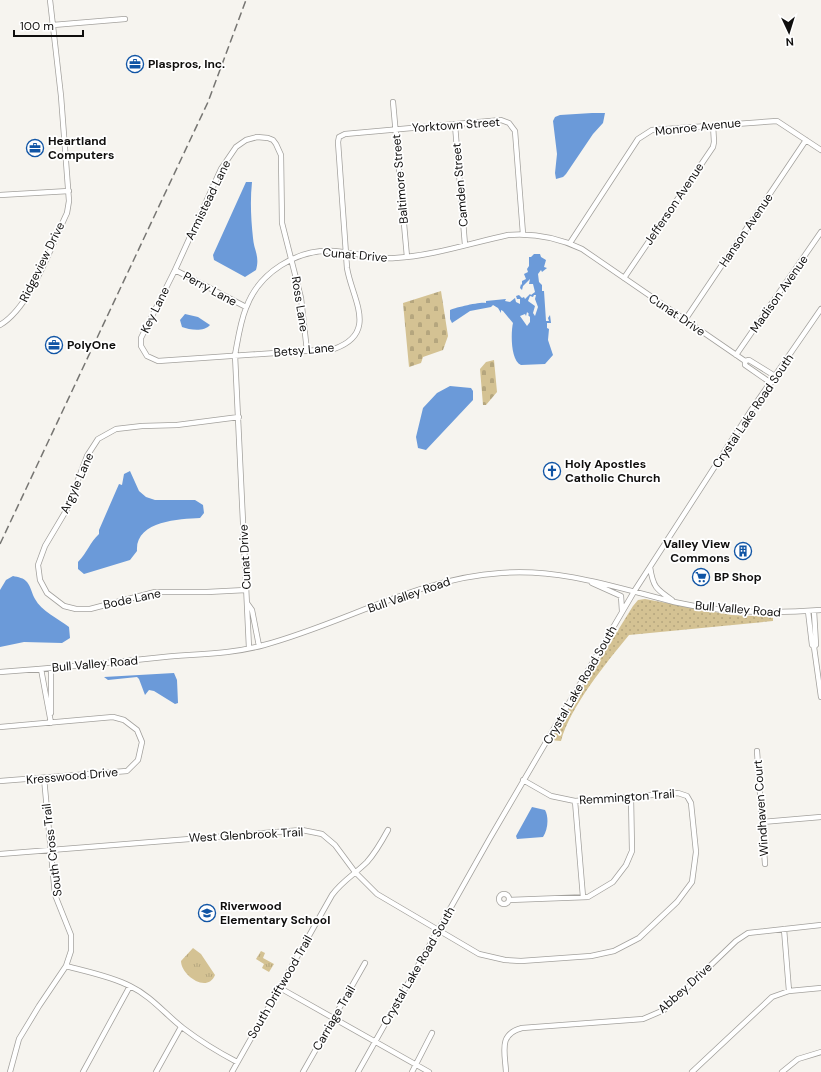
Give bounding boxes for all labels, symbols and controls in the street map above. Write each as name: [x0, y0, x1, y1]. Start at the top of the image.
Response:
scale bar: [14, 12, 83, 38]
north arrow: [769, 12, 809, 52]
text: 100 m: [20, 18, 54, 34]
text: N: [785, 35, 794, 49]
office icon: Plaspros, Inc.: [125, 54, 145, 74]
place label: Plaspros, Inc.: [148, 56, 225, 72]
street label: Yorktown Street: [411, 114, 501, 136]
street label: Monroe Avenue: [654, 115, 742, 139]
place label: Heartland Computers: [48, 133, 114, 163]
street label: Baltimore Street: [388, 133, 412, 225]
office icon: Heartland Computers: [25, 138, 45, 158]
street label: Camden Street: [448, 142, 472, 228]
street label: Armistead Lane: [182, 157, 234, 243]
street label: Jefferson Avenue: [641, 160, 708, 248]
street label: Hanson Avenue: [715, 190, 777, 270]
street label: Ridgeview Drive: [16, 219, 68, 305]
street label: Cunat Drive: [322, 244, 388, 266]
street label: Madison Avenue: [746, 252, 812, 336]
street label: Perry Lane: [180, 268, 240, 310]
street label: Ross Lane: [288, 275, 312, 333]
street label: Key Lane: [137, 284, 173, 336]
street label: Cunat Drive: [646, 290, 709, 340]
office icon: PolyOne: [44, 335, 64, 355]
place label: PolyOne: [67, 337, 116, 353]
street label: Betsy Lane: [273, 339, 335, 361]
street label: Crystal Lake Road South: [709, 351, 797, 471]
street label: Argyle Lane: [56, 450, 98, 516]
place label: Holy Apostles Catholic Church: [565, 456, 661, 486]
church icon: Holy Apostles Catholic Church: [542, 461, 562, 481]
street label: Cunat Drive: [235, 524, 255, 590]
place label: Valley View Commons: [663, 536, 730, 566]
building icon: Valley View Commons: [733, 541, 753, 561]
supermarket icon: BP Shop: [691, 567, 711, 587]
place label: BP Shop: [714, 569, 762, 585]
street label: Bull Valley Road: [366, 573, 452, 617]
street label: Bode Lane: [102, 585, 162, 613]
street label: Bull Valley Road: [694, 597, 782, 621]
street label: Crystal Lake Road South: [539, 623, 621, 747]
street label: Bull Valley Road: [51, 652, 139, 676]
street label: Windhaven Court: [750, 759, 772, 857]
street label: Kresswood Drive: [25, 764, 119, 788]
street label: Remmington Trail: [579, 786, 675, 808]
street label: South Cross Trail: [38, 803, 66, 897]
street label: West Glenbrook Trail: [188, 824, 304, 846]
place label: Riverwood Elementary School: [220, 898, 330, 928]
school or university icon: Riverwood Elementary School: [197, 903, 217, 923]
street label: Crystal Lake Road South: [377, 904, 459, 1028]
street label: South Driftwood Trail: [244, 933, 316, 1041]
street label: Abbey Drive: [654, 959, 716, 1017]
street label: Carriage Trail: [309, 983, 359, 1053]

